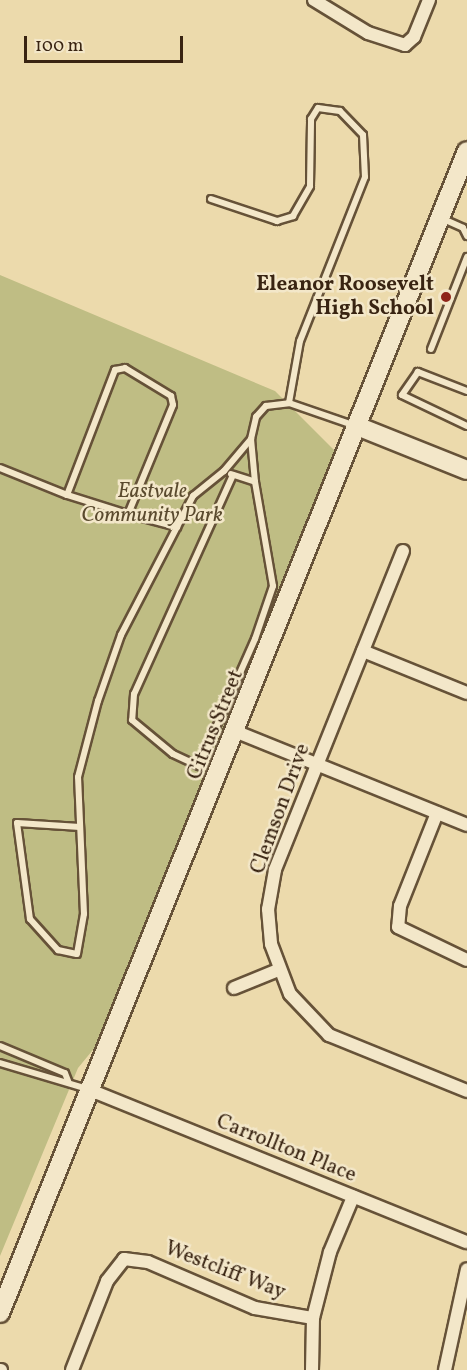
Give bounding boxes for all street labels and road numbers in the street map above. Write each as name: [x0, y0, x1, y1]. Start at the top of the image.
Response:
street label: Citrus Street: [183, 666, 249, 784]
street label: Clemson Drive: [246, 740, 316, 878]
street label: Carrollton Place: [212, 1109, 360, 1189]
street label: Westcliff Way: [162, 1237, 288, 1305]

